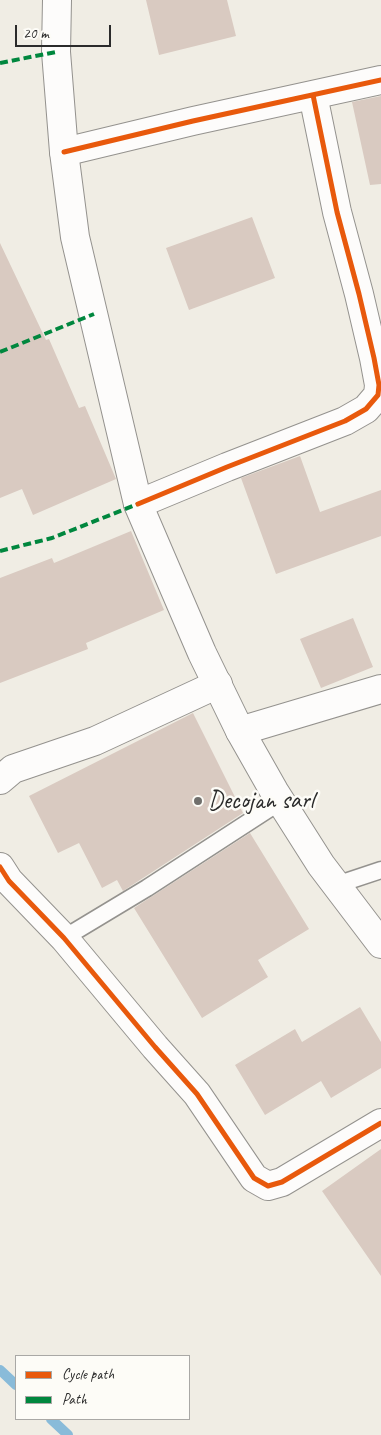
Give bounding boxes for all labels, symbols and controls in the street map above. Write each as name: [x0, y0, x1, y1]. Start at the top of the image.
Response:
scale bar: [18, 15, 114, 47]
text: 20 m: [23, 24, 49, 43]
place label: Decojan sarl: [208, 786, 314, 816]
marker: Decojan sarl: [192, 795, 204, 807]
legend: [15, 1355, 190, 1420]
text: Cycle path: [62, 1365, 114, 1384]
text: Path: [62, 1390, 87, 1409]

